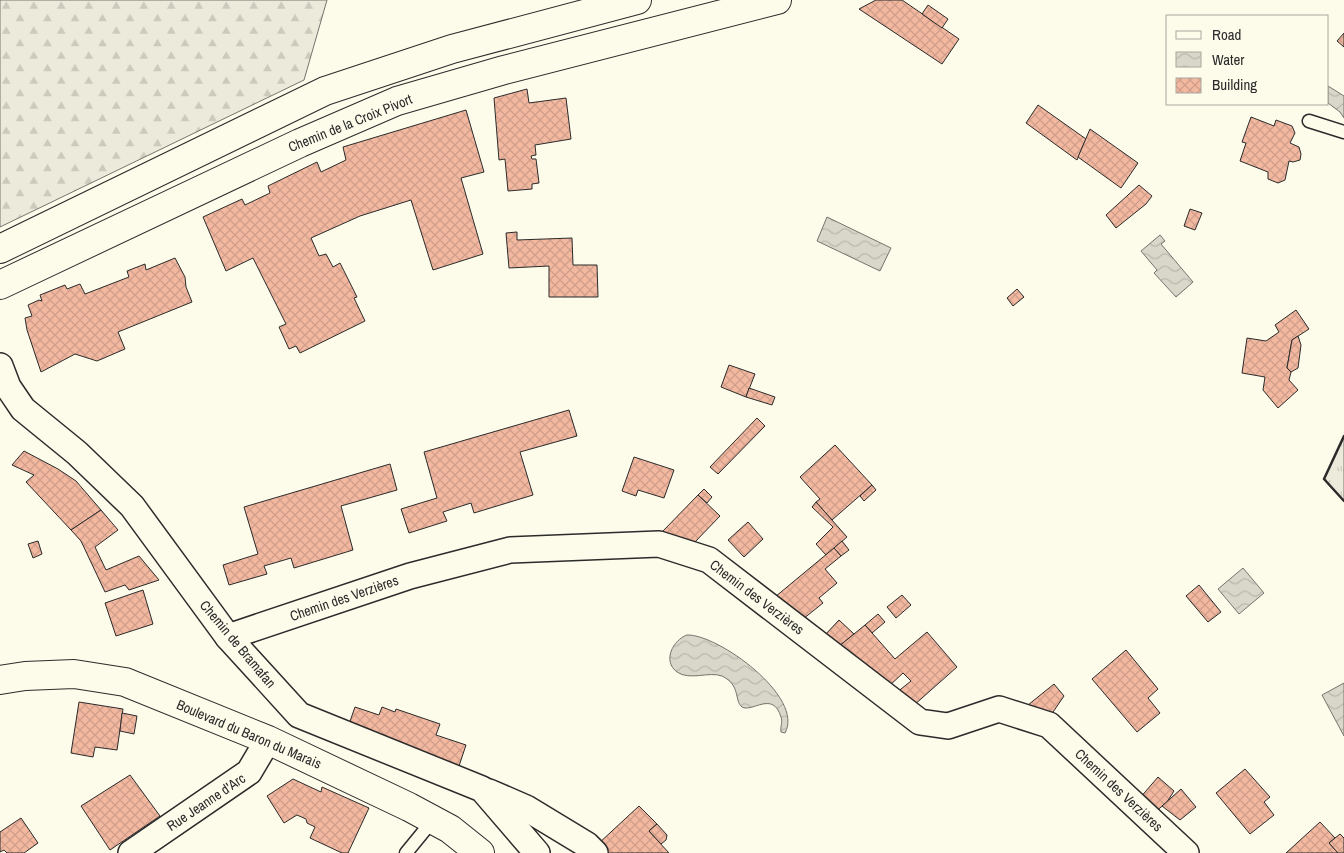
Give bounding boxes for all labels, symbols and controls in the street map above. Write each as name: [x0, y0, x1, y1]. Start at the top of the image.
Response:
legend: [1166, 15, 1329, 105]
text: Road: [1212, 24, 1241, 45]
text: Water: [1212, 49, 1244, 70]
text: Building: [1212, 74, 1257, 95]
street label: Chemin de la Croix Pivort: [285, 90, 415, 156]
street label: Chemin des Verzières: [706, 556, 808, 639]
street label: Chemin des Verzières: [287, 571, 401, 625]
street label: Chemin de Bramafan: [196, 596, 280, 692]
street label: Boulevard du Baron du Marais: [174, 695, 324, 773]
street label: Chemin des Verzières: [1071, 745, 1167, 835]
street label: Rue Jeanne d'Arc: [163, 769, 249, 835]

